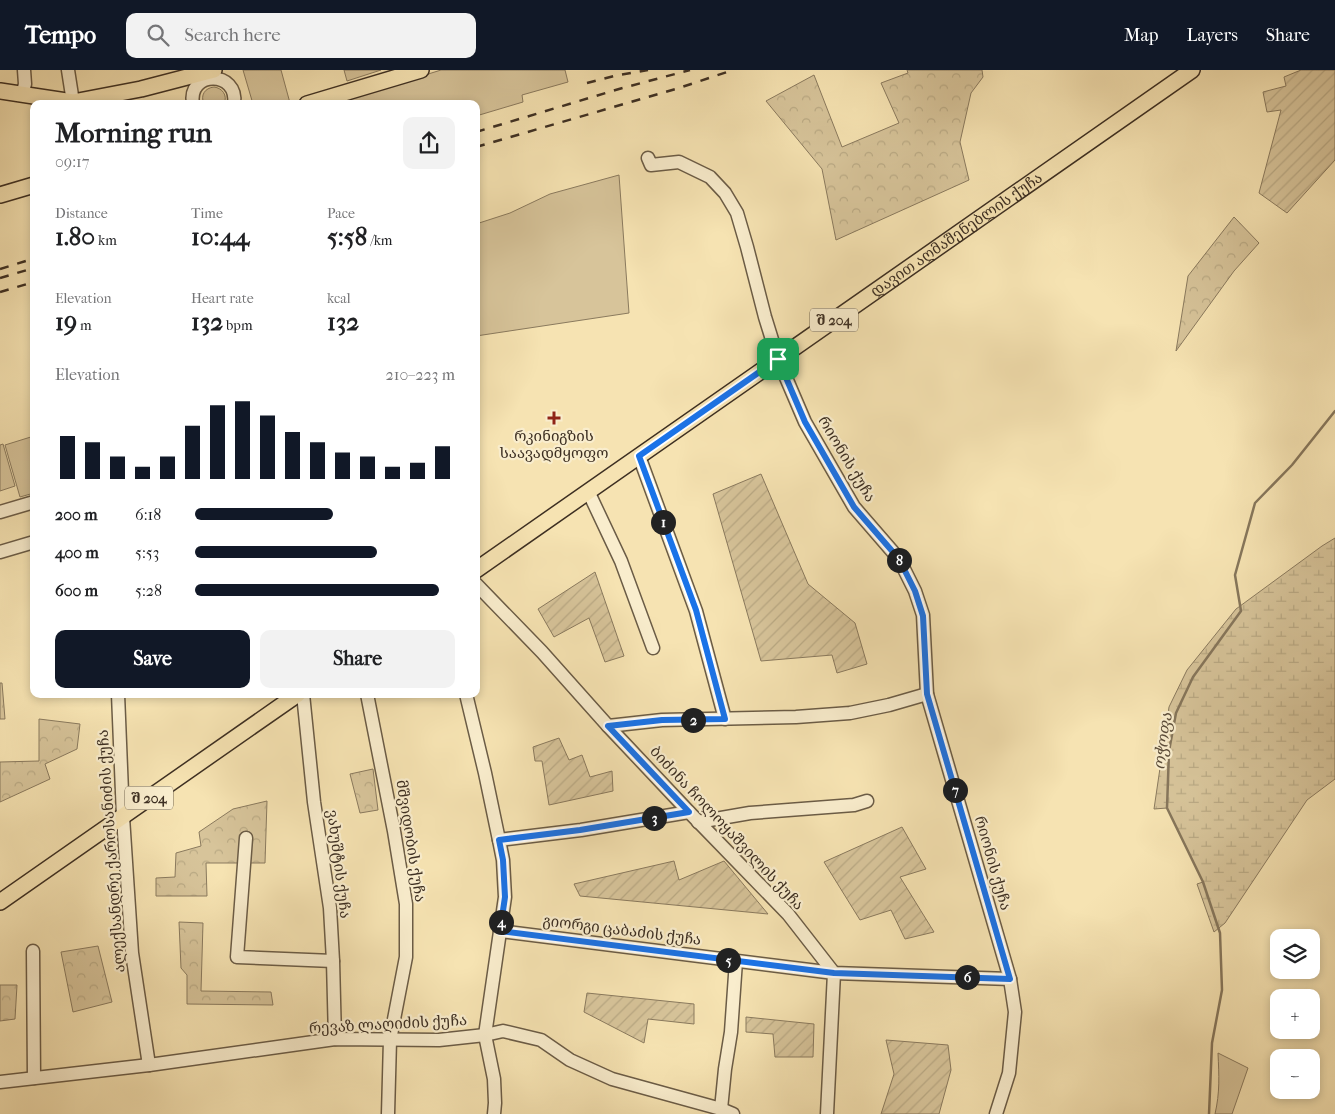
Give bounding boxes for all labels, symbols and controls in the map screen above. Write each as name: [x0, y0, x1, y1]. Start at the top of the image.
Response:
search box: [126, 13, 476, 58]
text: Tempo: [25, 21, 96, 49]
icon: search: [144, 21, 172, 49]
text: Search here: [184, 24, 281, 46]
text: Map: [1124, 25, 1158, 46]
text: Layers: [1186, 25, 1238, 46]
text: Share: [1266, 25, 1310, 46]
text: Morning run: [55, 116, 212, 149]
button: share: [403, 117, 455, 169]
text: 09:17: [55, 152, 90, 171]
street label: დავით აღმაშენებლის ქუჩა: [867, 168, 1046, 301]
text: Distance: [55, 205, 108, 222]
text: Time: [191, 205, 223, 222]
text: Pace: [327, 205, 355, 222]
text: 1.80: [55, 222, 95, 251]
text: 10:44: [191, 222, 249, 251]
text: 5:58: [327, 222, 367, 251]
text: km: [95, 232, 117, 249]
text: /km: [367, 232, 393, 249]
text: Elevation: [55, 290, 112, 307]
text: Heart rate: [191, 290, 254, 307]
text: kcal: [327, 290, 351, 307]
text: 19: [55, 307, 77, 336]
text: 132: [191, 307, 223, 336]
text: 132: [327, 307, 359, 336]
road number: შ 204: [810, 308, 858, 332]
text: m: [77, 317, 92, 334]
text: bpm: [223, 317, 253, 334]
pin: [757, 338, 799, 380]
icon: arrive: [764, 345, 792, 373]
text: Elevation: [55, 365, 120, 384]
text: 210–223 m: [386, 365, 455, 384]
marker: რკინიგზის საავადმყოფო: [547, 411, 561, 425]
street label: რიონის ქუჩა: [814, 413, 880, 505]
place label: რკინიგზის საავადმყოფო: [500, 427, 608, 462]
text: 200 m: [55, 505, 98, 524]
text: 6:18: [135, 505, 161, 524]
pin: 1: [650, 510, 676, 534]
text: 1: [661, 514, 666, 531]
text: 400 m: [55, 543, 99, 562]
text: 5:53: [135, 543, 159, 562]
pin: 8: [886, 548, 912, 572]
text: 8: [896, 552, 903, 569]
text: 600 m: [55, 581, 98, 600]
text: 5:28: [135, 581, 162, 600]
button: Save: [55, 630, 250, 688]
button: Share: [260, 630, 455, 688]
pin: 2: [680, 708, 706, 732]
water label: ოჭოფა: [1149, 711, 1177, 771]
text: 2: [690, 712, 697, 729]
street label: ალექსანდრე ქაროსანიძის ქუჩა: [94, 729, 128, 973]
street label: ბიძინა ჩოლოყაშვილის ქუჩა: [646, 742, 808, 914]
pin: 7: [942, 778, 968, 802]
street label: მშვიდობის ქუჩა: [392, 779, 430, 903]
text: 7: [952, 782, 959, 799]
road number: შ 204: [125, 786, 173, 810]
pin: 3: [642, 806, 666, 830]
street label: ვახუშტის ქუჩა: [323, 808, 355, 920]
text: 3: [652, 810, 657, 827]
street label: რიონის ქუჩა: [971, 814, 1015, 912]
pin: 4: [488, 910, 514, 934]
street label: გიორგი ცაბაძის ქუჩა: [542, 911, 702, 949]
text: 4: [497, 914, 506, 931]
map controls: [1270, 929, 1320, 1099]
button: layers: [1270, 929, 1320, 979]
pin: 5: [716, 948, 740, 972]
text: 5: [725, 952, 732, 969]
pin: 6: [954, 964, 980, 990]
text: 6: [964, 969, 971, 986]
button: +: [1270, 989, 1320, 1039]
street label: რევაზ ლაღიძის ქუჩა: [309, 1011, 467, 1037]
button: −: [1270, 1049, 1320, 1099]

